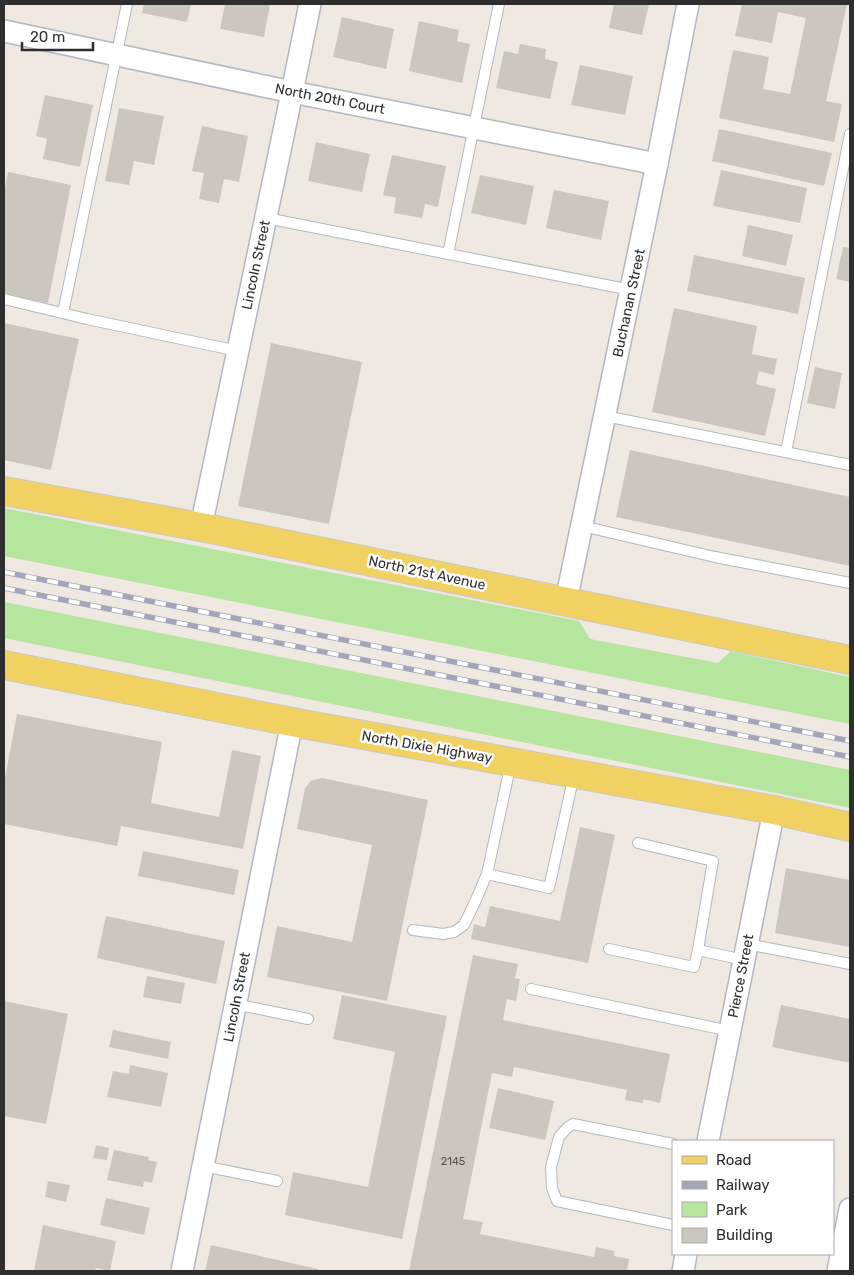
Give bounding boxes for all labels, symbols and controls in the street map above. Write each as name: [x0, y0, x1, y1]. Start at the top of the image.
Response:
scale bar: [22, 20, 94, 52]
text: 20 m: [30, 28, 65, 46]
street label: North 20th Court: [274, 80, 387, 118]
street label: Lincoln Street: [238, 218, 274, 311]
street label: Buchanan Street: [609, 247, 649, 359]
street label: North 21st Avenue: [367, 552, 487, 594]
street label: North Dixie Highway: [360, 727, 494, 767]
street label: Pierce Street: [725, 932, 758, 1019]
street label: Lincoln Street: [220, 950, 254, 1043]
legend: [672, 1140, 834, 1255]
text: Road: [716, 1151, 752, 1169]
house number: 2145: [441, 1155, 466, 1168]
text: Railway: [716, 1176, 770, 1194]
text: Park: [716, 1201, 747, 1219]
text: Building: [716, 1226, 773, 1244]

